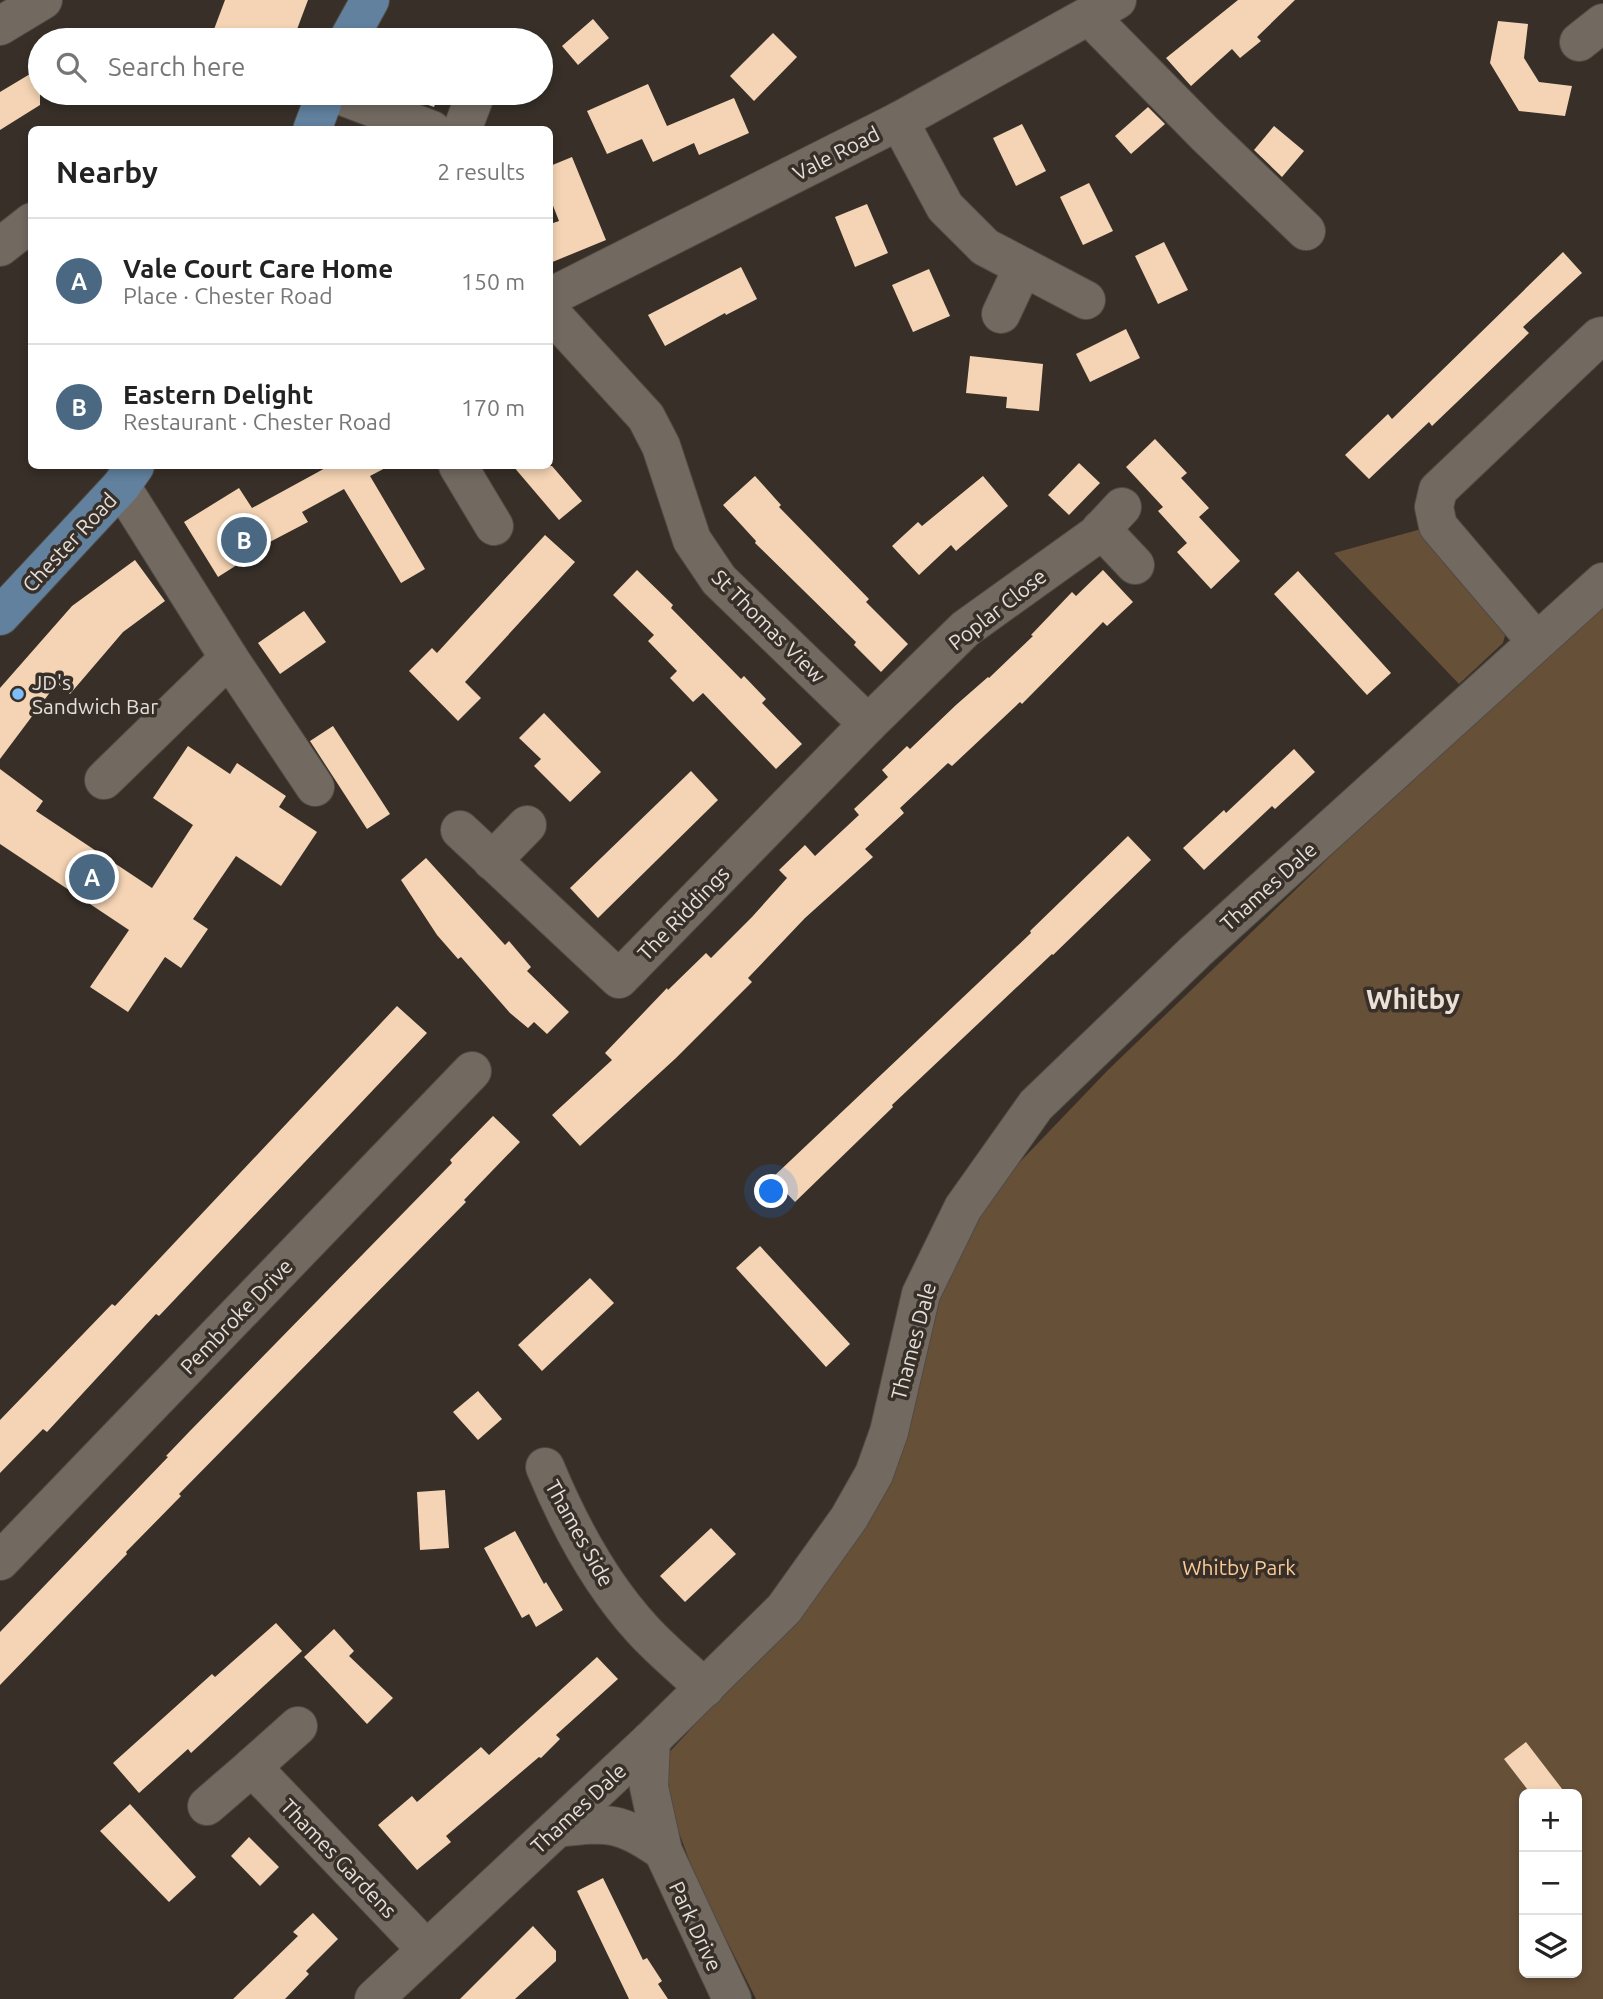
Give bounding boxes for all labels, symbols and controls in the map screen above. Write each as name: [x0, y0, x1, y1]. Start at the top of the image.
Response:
search box: [28, 28, 553, 105]
icon: search: [52, 48, 90, 86]
text: Search here: [108, 52, 245, 81]
street label: Vale Road: [789, 121, 883, 185]
text: Nearby: [56, 155, 158, 189]
text: 2 results: [437, 159, 525, 184]
text: Vale Court Care Home: [123, 254, 393, 283]
text: A: [71, 269, 87, 294]
text: 150 m: [461, 269, 525, 294]
text: Place · Chester Road: [123, 283, 333, 308]
text: Eastern Delight: [123, 380, 313, 409]
text: B: [71, 395, 87, 420]
text: 170 m: [461, 395, 525, 420]
text: Restaurant · Chester Road: [123, 409, 391, 434]
street label: Chester Road: [17, 488, 121, 596]
pin: B: [221, 514, 267, 566]
street label: Poplar Close: [943, 563, 1051, 655]
street label: St Thomas View: [708, 565, 830, 687]
place label: JD's Sandwich Bar: [32, 670, 158, 718]
marker: JD's Sandwich Bar: [10, 686, 26, 702]
street label: Thames Dale: [1215, 837, 1321, 935]
pin: A: [69, 851, 115, 903]
street label: The Riddings: [632, 861, 734, 965]
district label: Whitby: [1366, 983, 1460, 1014]
your location: [754, 1174, 788, 1208]
street label: Pembroke Drive: [175, 1253, 297, 1379]
street label: Thames Dale: [886, 1280, 940, 1402]
street label: Thames Side: [541, 1476, 619, 1590]
park label: Whitby Park: [1182, 1555, 1296, 1579]
street label: Thames Dale: [526, 1758, 630, 1858]
map controls: [1519, 1789, 1582, 1978]
button: +: [1519, 1789, 1582, 1852]
street label: Thames Gardens: [276, 1794, 402, 1922]
button: −: [1519, 1852, 1582, 1915]
street label: Park Drive: [665, 1877, 727, 1975]
button: layers: [1519, 1915, 1582, 1978]

